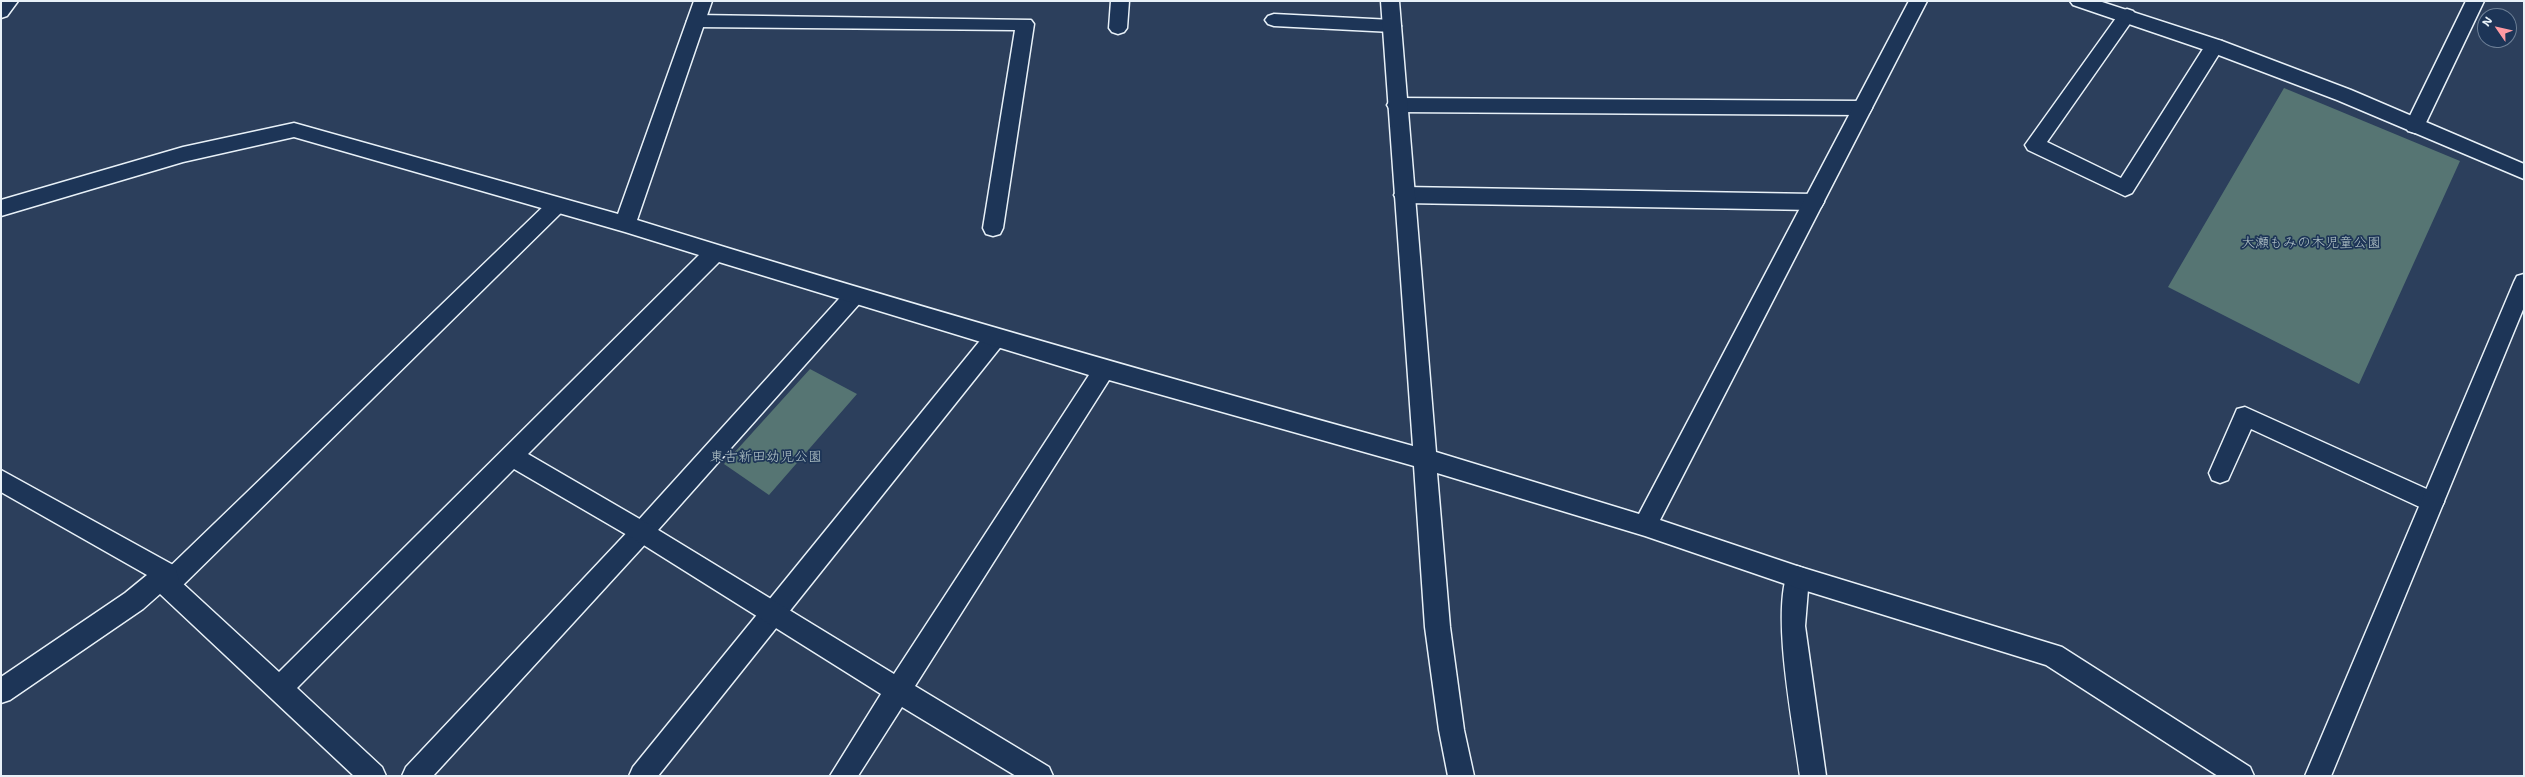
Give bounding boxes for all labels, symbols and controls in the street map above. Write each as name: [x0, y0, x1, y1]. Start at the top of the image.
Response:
north arrow: [2477, 8, 2517, 48]
text: N: [2479, 14, 2496, 29]
park label: 大瀬もみの木児童公園: [2241, 235, 2381, 251]
park label: 東古新田幼児公園: [710, 449, 822, 465]

